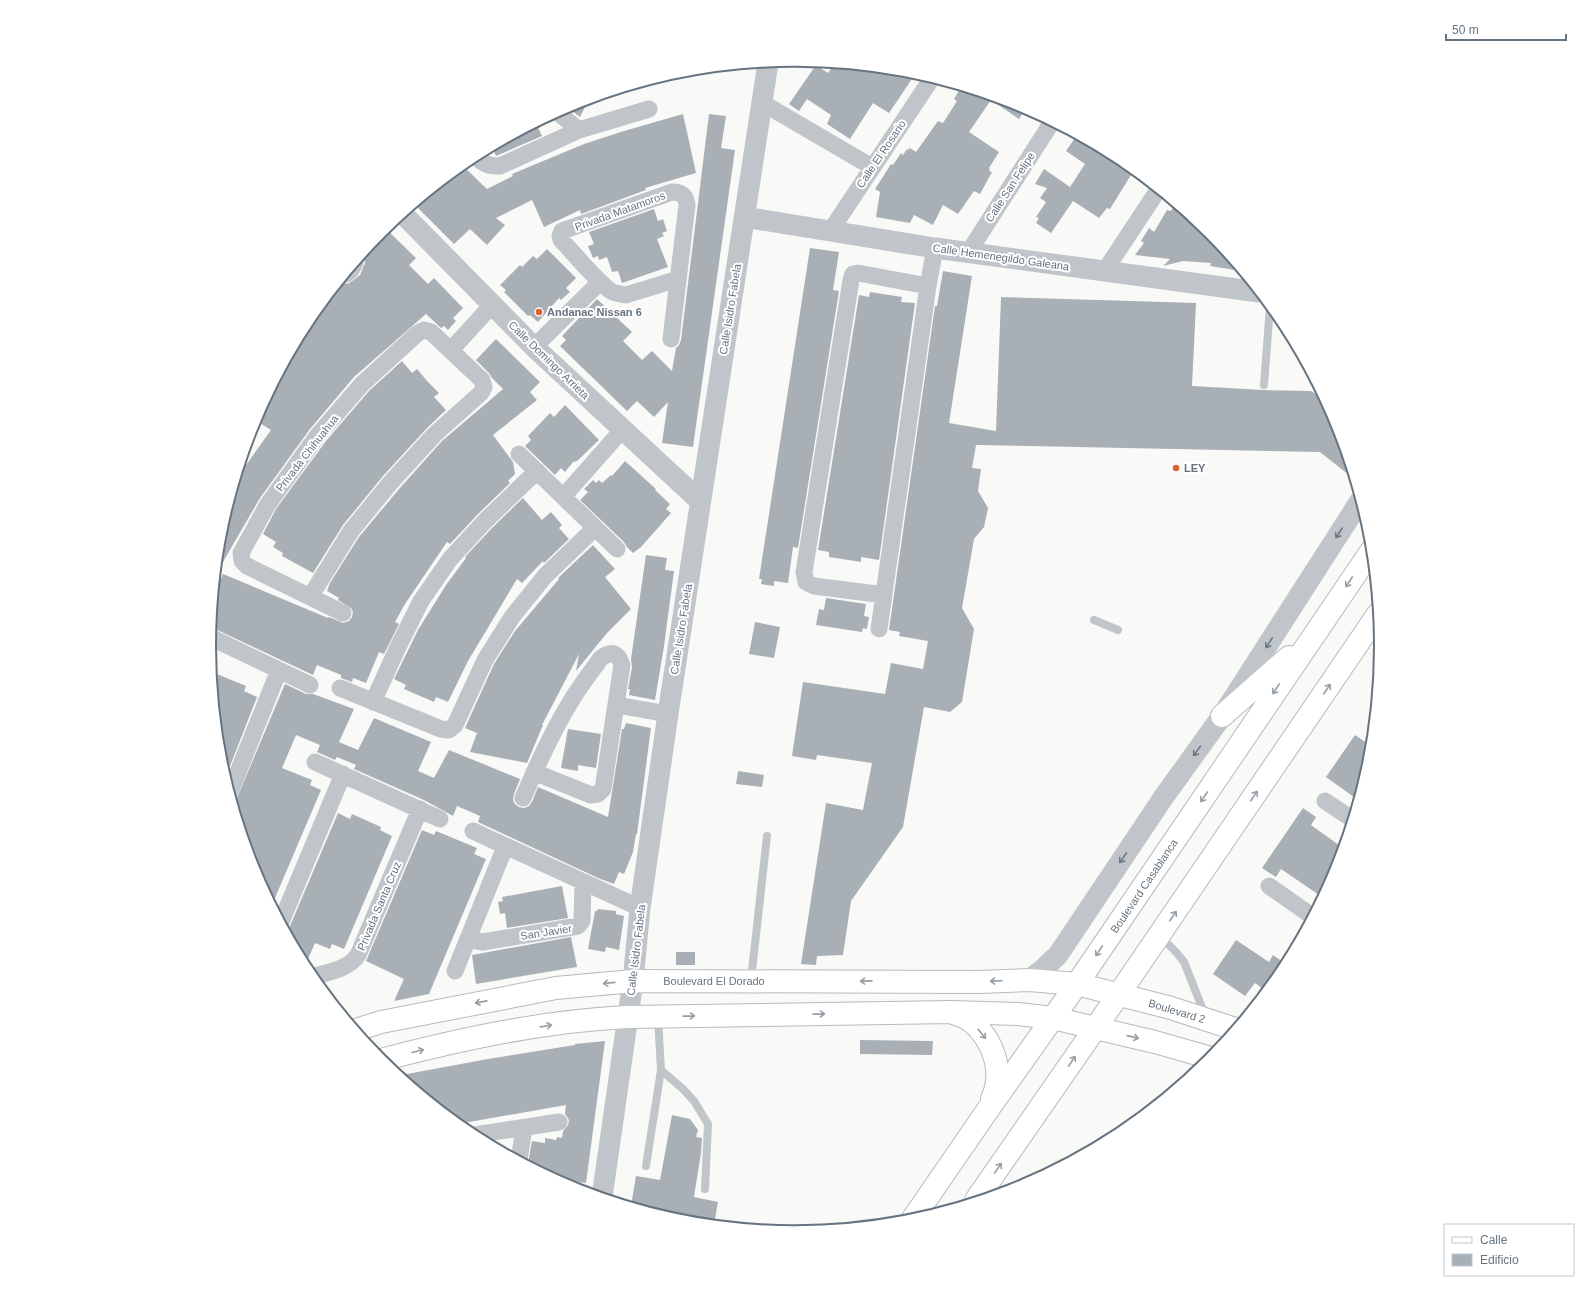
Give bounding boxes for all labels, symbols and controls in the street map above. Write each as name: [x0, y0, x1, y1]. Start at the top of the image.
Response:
scale bar: [1446, 16, 1566, 42]
text: 50 m: [1452, 23, 1479, 37]
street label: Calle El Rosario: [854, 118, 908, 190]
street label: Calle San Felipe: [983, 150, 1037, 224]
street label: Privada Matamoros: [573, 189, 667, 233]
street label: Calle Hemenegildo Galeana: [932, 241, 1071, 273]
street label: Calle Isidro Fabela: [717, 262, 743, 355]
place label: Andanac Nissan 6: [547, 306, 642, 318]
marker: Andanac Nissan 6: [534, 307, 544, 317]
street label: Calle Domingo Arrieta: [506, 319, 592, 402]
street label: Privada Chihuahua: [273, 412, 341, 494]
place label: LEY: [1184, 462, 1206, 474]
marker: LEY: [1171, 463, 1181, 473]
one-way arrow: [1335, 527, 1343, 538]
one-way arrow: [1345, 576, 1353, 588]
street label: Calle Isidro Fabela: [668, 582, 694, 675]
one-way arrow: [1265, 637, 1273, 648]
one-way arrow: [1272, 684, 1280, 695]
one-way arrow: [1323, 684, 1331, 695]
one-way arrow: [1193, 745, 1201, 756]
one-way arrow: [1199, 791, 1207, 803]
one-way arrow: [1250, 791, 1258, 802]
street label: Boulevard Casablanca: [1108, 836, 1180, 935]
one-way arrow: [1119, 852, 1127, 863]
street label: Privada Santa Cruz: [355, 860, 403, 952]
street label: Calle Isidro Fabela: [624, 903, 648, 996]
one-way arrow: [1169, 910, 1177, 921]
street label: San Javier: [519, 922, 573, 942]
one-way arrow: [1095, 945, 1103, 956]
street label: Boulevard El Dorado: [663, 975, 765, 987]
one-way arrow: [860, 977, 873, 985]
one-way arrow: [990, 977, 1003, 985]
one-way arrow: [603, 979, 616, 987]
street label: Boulevard 2: [1147, 997, 1207, 1025]
one-way arrow: [474, 999, 487, 1007]
one-way arrow: [812, 1010, 825, 1018]
one-way arrow: [682, 1012, 695, 1020]
one-way arrow: [539, 1021, 552, 1029]
one-way arrow: [978, 1028, 987, 1039]
one-way arrow: [1126, 1034, 1139, 1041]
one-way arrow: [412, 1046, 425, 1054]
one-way arrow: [1068, 1056, 1076, 1067]
one-way arrow: [994, 1163, 1002, 1174]
legend: [1444, 1224, 1574, 1276]
text: Calle: [1480, 1233, 1508, 1247]
text: Edificio: [1480, 1253, 1519, 1267]

